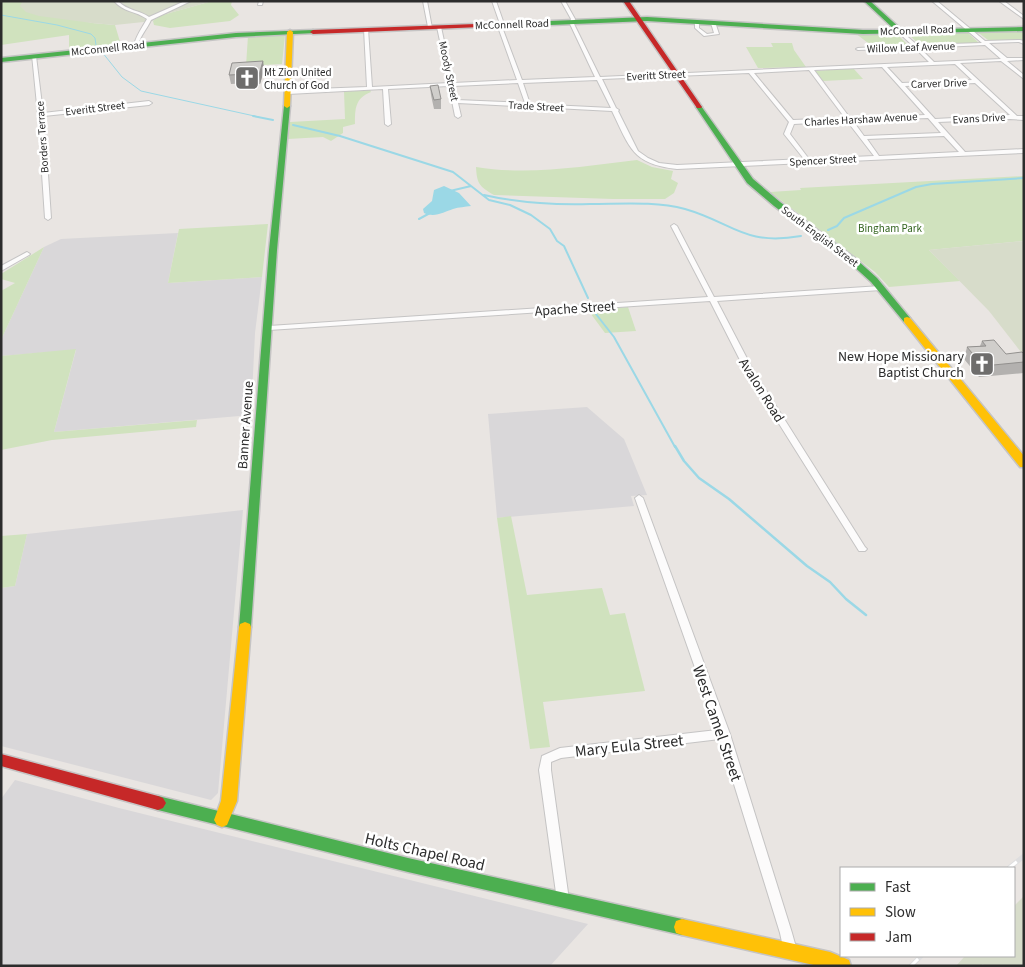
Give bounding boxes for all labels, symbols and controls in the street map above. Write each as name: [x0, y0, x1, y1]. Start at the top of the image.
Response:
street label: McConnell Road: [475, 16, 549, 33]
street label: McConnell Road: [880, 22, 954, 39]
street label: McConnell Road: [70, 37, 146, 60]
street label: Willow Leaf Avenue: [867, 38, 956, 57]
street label: Moody Street: [435, 40, 462, 103]
church icon: Mt Zion United Church of God: [234, 65, 260, 91]
place label: Mt Zion United Church of God: [264, 65, 332, 93]
street label: Everitt Street: [626, 66, 687, 85]
street label: Carver Drive: [911, 75, 968, 92]
street label: Everitt Street: [64, 97, 126, 120]
street label: Trade Street: [508, 98, 565, 115]
street label: Borders Terrace: [32, 100, 52, 173]
street label: Charles Harshaw Avenue: [804, 109, 919, 130]
street label: Evans Drive: [952, 110, 1006, 127]
street label: Spencer Street: [789, 151, 857, 170]
street label: South English Street: [778, 202, 862, 271]
park label: Bingham Park: [858, 221, 923, 236]
street label: Apache Street: [534, 296, 616, 322]
place label: New Hope Missionary Baptist Church: [838, 347, 964, 383]
church icon: New Hope Missionary Baptist Church: [969, 351, 995, 377]
street label: Avalon Road: [733, 354, 789, 427]
street label: Banner Avenue: [233, 380, 259, 470]
street label: West Camel Street: [687, 662, 747, 785]
street label: Mary Eula Street: [574, 729, 685, 763]
street label: Holts Chapel Road: [363, 827, 487, 876]
legend: [840, 867, 1015, 957]
text: Fast: [885, 877, 911, 898]
text: Slow: [885, 902, 916, 923]
text: Jam: [885, 927, 912, 948]

